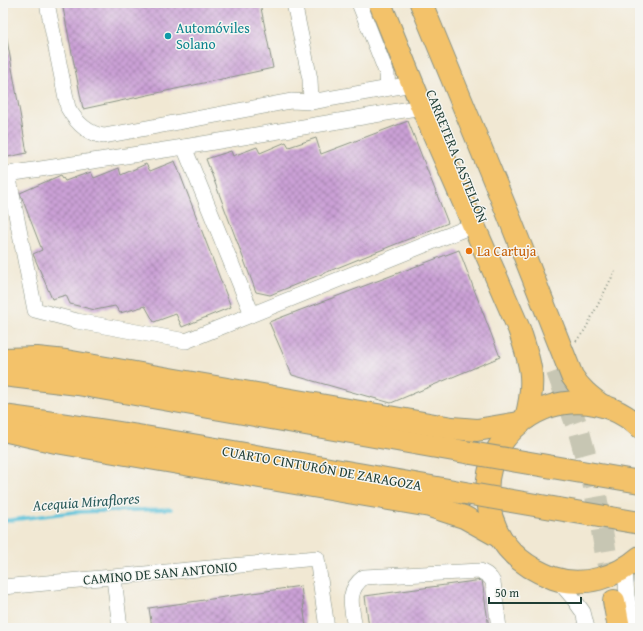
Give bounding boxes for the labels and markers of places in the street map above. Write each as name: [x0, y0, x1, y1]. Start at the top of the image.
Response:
place label: Automóviles Solano: [176, 18, 250, 54]
marker: Automóviles Solano: [163, 31, 173, 41]
place label: La Cartuja: [477, 241, 537, 261]
marker: La Cartuja: [464, 246, 474, 256]

